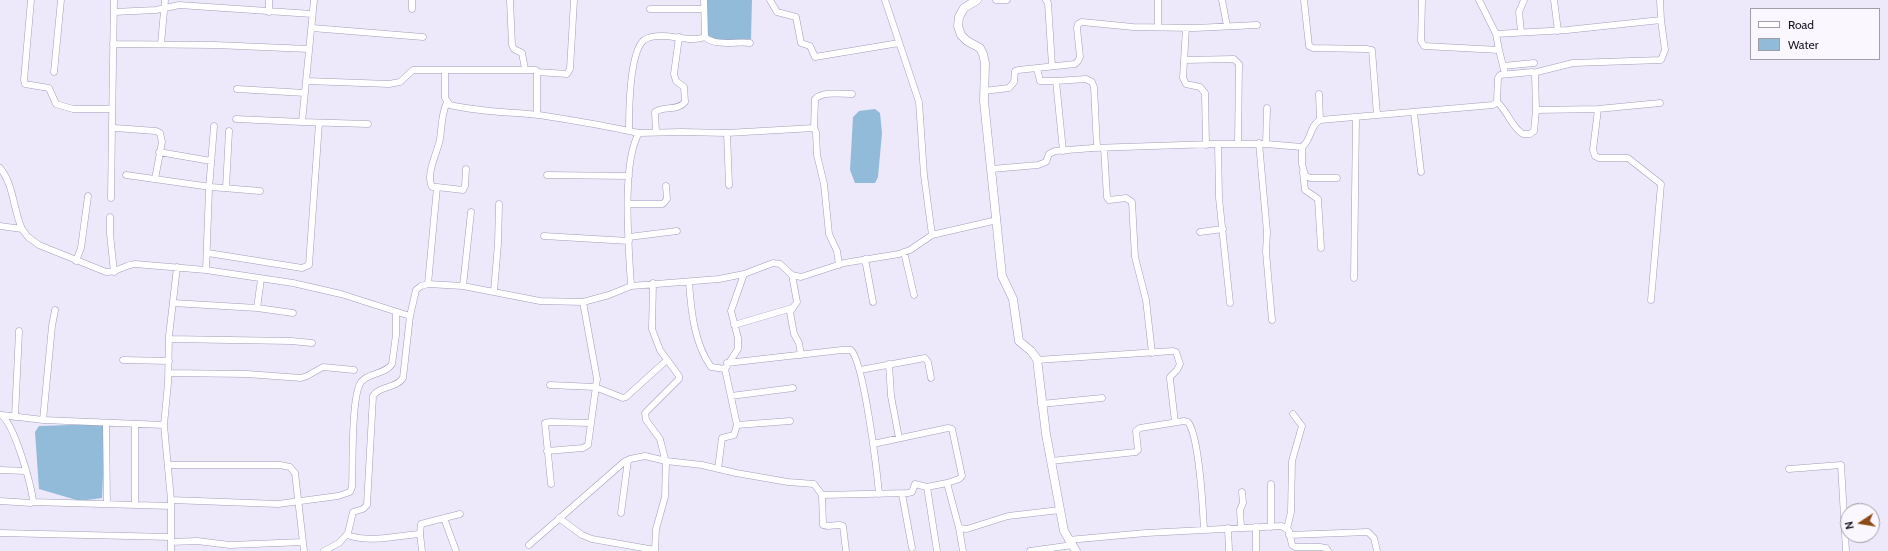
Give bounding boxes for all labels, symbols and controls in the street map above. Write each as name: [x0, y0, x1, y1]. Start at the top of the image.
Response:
legend: [1750, 8, 1880, 60]
text: Road: [1788, 17, 1814, 32]
text: Water: [1788, 37, 1818, 52]
north arrow: [1840, 503, 1880, 543]
text: N: [1842, 520, 1857, 531]

